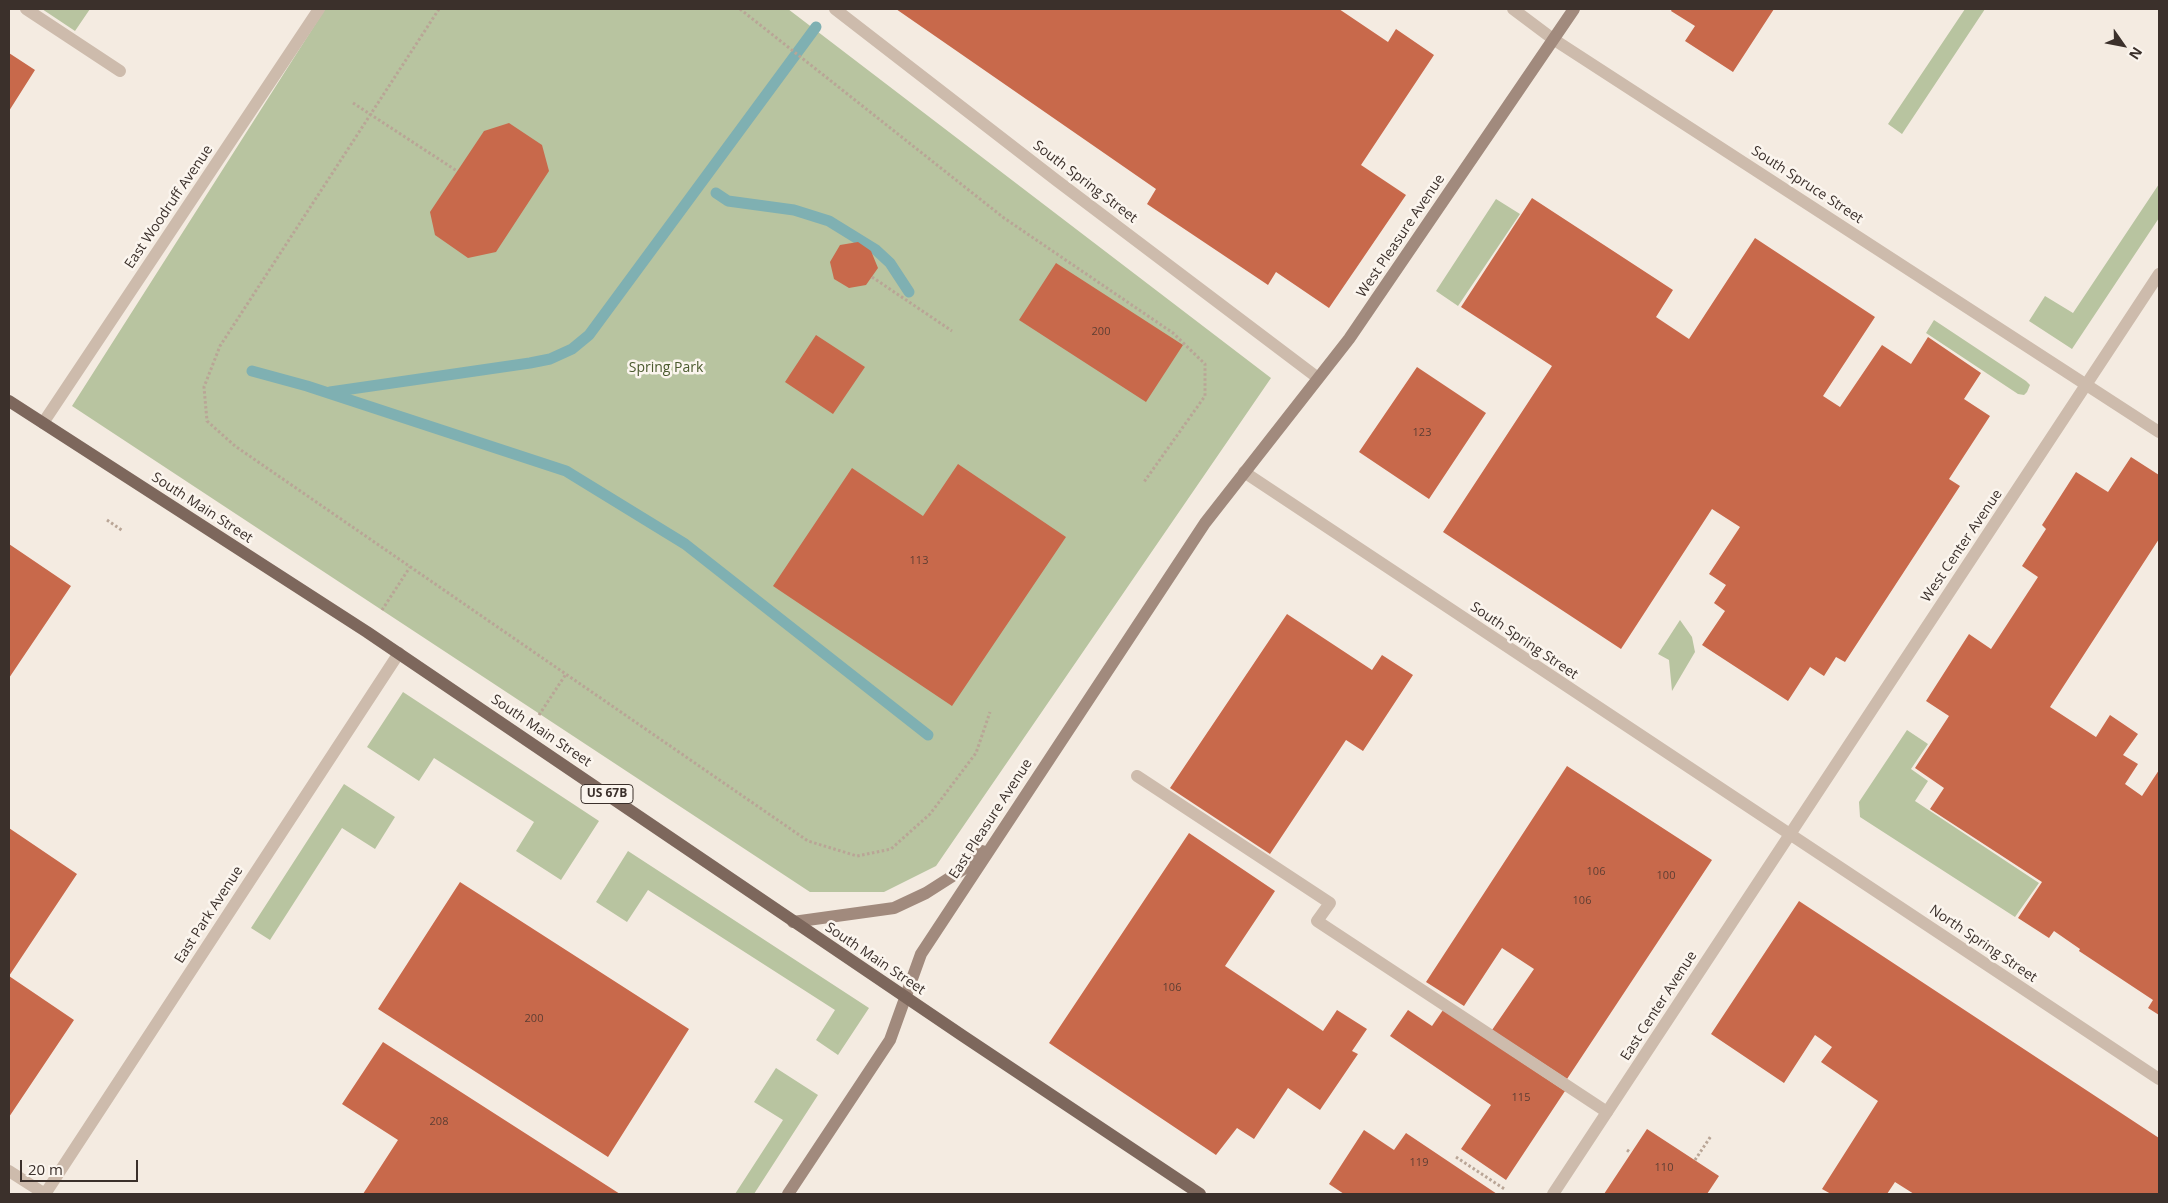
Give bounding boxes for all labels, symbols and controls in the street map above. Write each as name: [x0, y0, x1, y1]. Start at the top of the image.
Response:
north arrow: [2098, 20, 2148, 70]
text: N: [2125, 43, 2147, 63]
street label: South Spring Street: [1030, 137, 1140, 227]
street label: East Woodruff Avenue: [121, 142, 217, 272]
street label: South Spruce Street: [1748, 143, 1866, 227]
street label: West Pleasure Avenue: [1354, 171, 1448, 301]
house number: 200: [1092, 325, 1110, 339]
park label: Spring Park: [629, 360, 703, 376]
house number: 123: [1413, 426, 1431, 440]
street label: South Main Street: [148, 469, 256, 547]
street label: West Center Avenue: [1918, 486, 2006, 606]
house number: 113: [910, 554, 928, 568]
street label: South Spring Street: [1467, 599, 1581, 683]
street label: South Main Street: [488, 691, 594, 771]
street label: East Pleasure Avenue: [946, 756, 1036, 882]
road number: US 67B: [581, 784, 633, 804]
street label: East Park Avenue: [171, 863, 247, 967]
house number: 106: [1587, 865, 1605, 879]
house number: 100: [1657, 869, 1675, 883]
house number: 106: [1573, 894, 1591, 908]
street label: North Spring Street: [1926, 902, 2040, 986]
street label: South Main Street: [822, 919, 928, 999]
street label: East Center Avenue: [1617, 948, 1701, 1064]
house number: 106: [1163, 981, 1181, 995]
house number: 200: [525, 1012, 543, 1026]
house number: 115: [1512, 1091, 1530, 1105]
house number: 208: [430, 1115, 448, 1129]
scale bar: [22, 1150, 140, 1182]
house number: 119: [1410, 1156, 1428, 1170]
text: 20 m: [28, 1159, 63, 1179]
house number: 110: [1655, 1161, 1673, 1175]

